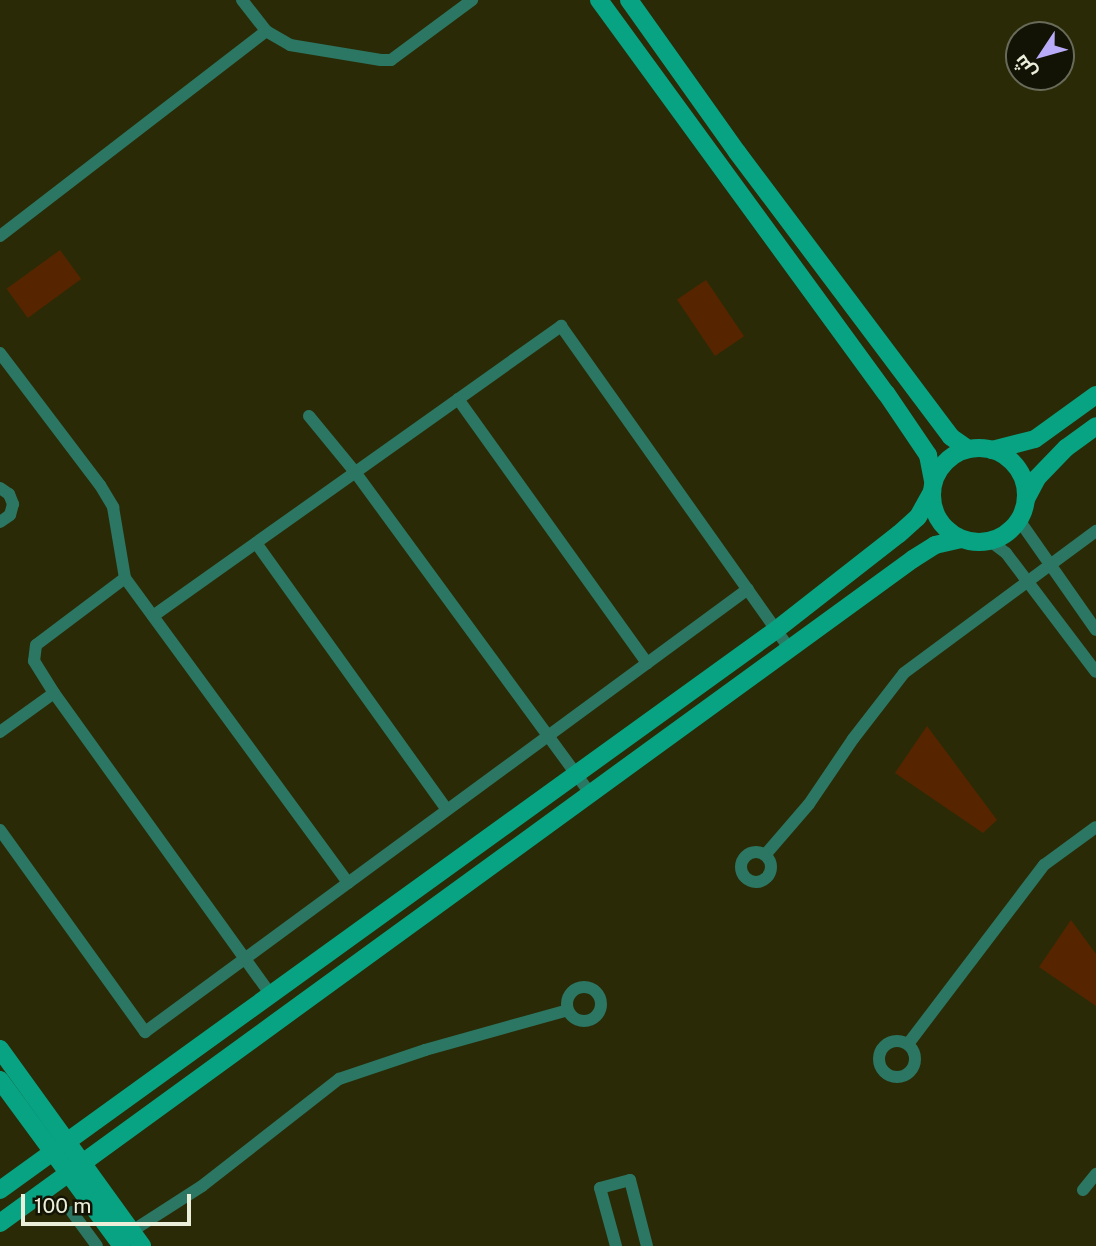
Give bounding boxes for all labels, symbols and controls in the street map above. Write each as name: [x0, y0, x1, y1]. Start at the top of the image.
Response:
north arrow: [1005, 21, 1075, 91]
text: ش: [1009, 51, 1041, 84]
scale bar: [24, 1180, 194, 1224]
text: 100 m: [34, 1193, 91, 1218]

